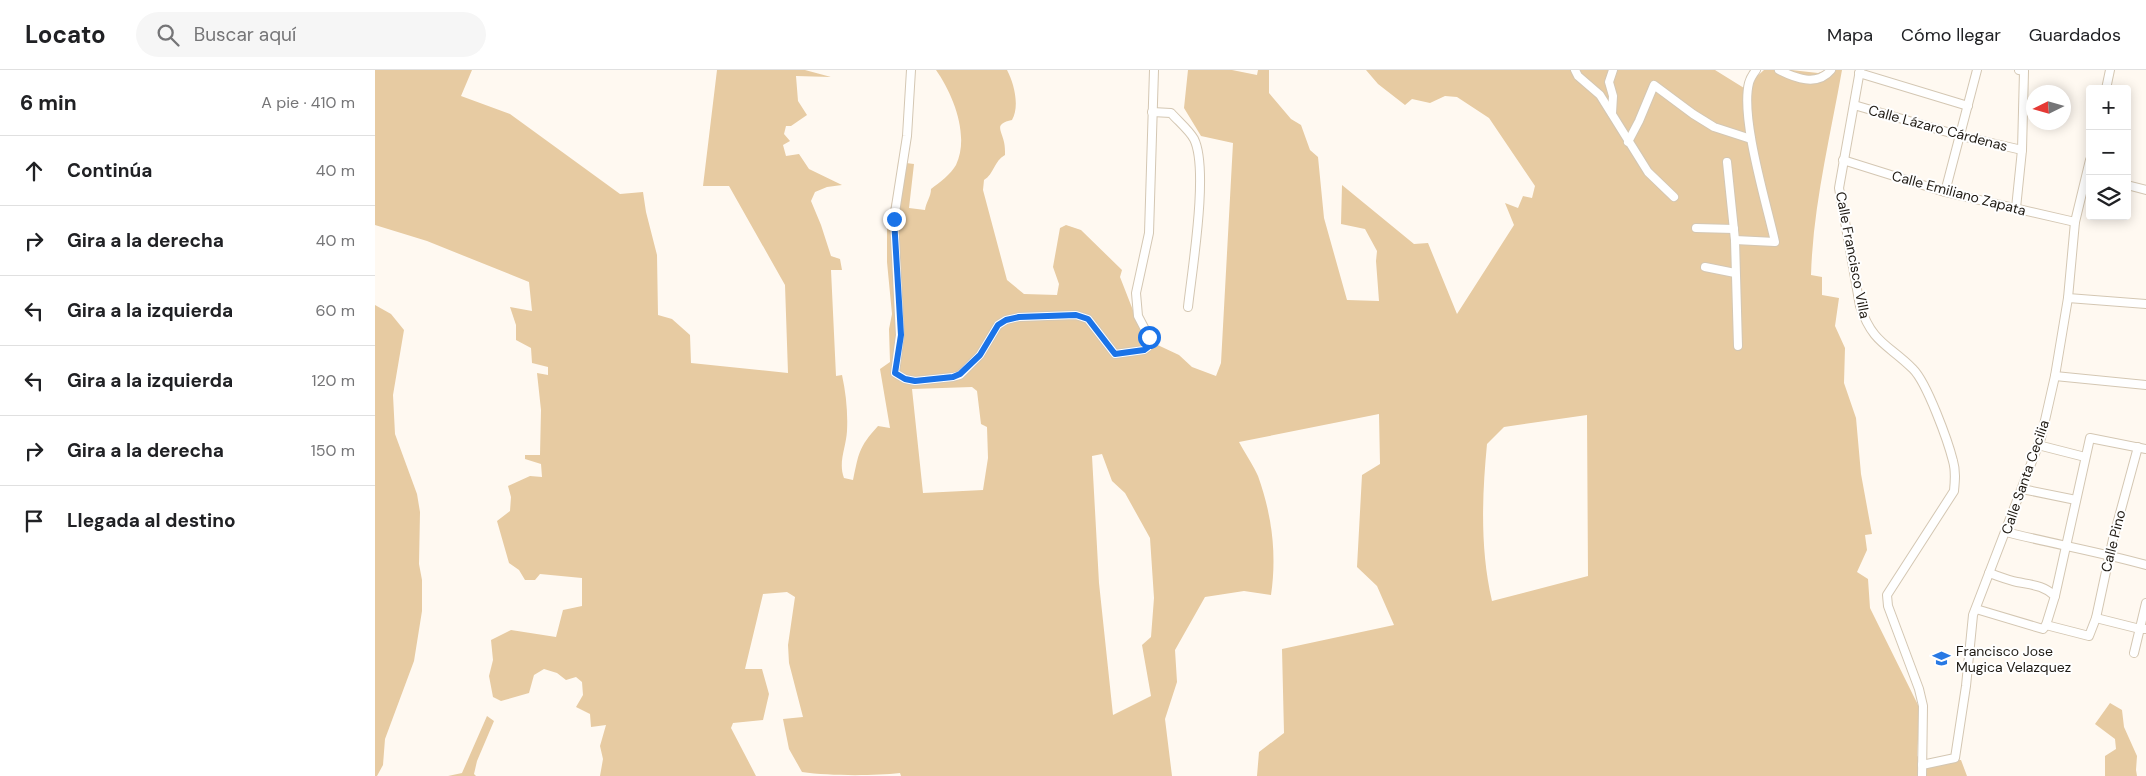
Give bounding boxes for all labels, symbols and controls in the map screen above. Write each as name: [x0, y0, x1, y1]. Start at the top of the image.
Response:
search box: [136, 12, 486, 57]
text: Locato: [25, 19, 106, 50]
icon: search: [154, 21, 182, 49]
text: Buscar aquí: [194, 22, 296, 47]
text: Mapa: [1827, 23, 1873, 47]
text: Cómo llegar: [1901, 23, 2001, 47]
text: Guardados: [2029, 23, 2121, 47]
north arrow: [2026, 85, 2071, 130]
map controls: [2086, 85, 2131, 220]
button: +: [2086, 85, 2131, 130]
text: 6 min: [20, 89, 77, 117]
text: A pie · 410 m: [261, 92, 355, 113]
street label: Calle Lázaro Cárdenas: [1866, 101, 2010, 155]
button: −: [2086, 130, 2131, 175]
icon: ahead: [20, 157, 48, 185]
text: Continúa: [67, 158, 152, 183]
text: 40 m: [316, 160, 355, 181]
street label: Calle Emiliano Zapata: [1890, 166, 2028, 220]
button: layers: [2086, 175, 2131, 220]
street label: Calle Francisco Villa: [1832, 190, 1874, 320]
route end: [883, 208, 906, 231]
icon: right: [20, 227, 48, 255]
text: Gira a la derecha: [67, 228, 224, 253]
text: 40 m: [316, 230, 355, 251]
icon: left: [20, 297, 48, 325]
text: Gira a la izquierda: [67, 298, 233, 323]
text: 60 m: [315, 300, 355, 321]
route start: [1138, 326, 1161, 349]
icon: left: [20, 367, 48, 395]
text: Gira a la izquierda: [67, 368, 233, 393]
text: 120 m: [311, 370, 355, 391]
street label: Calle Santa Cecilia: [1997, 418, 2053, 536]
icon: right: [20, 437, 48, 465]
text: Gira a la derecha: [67, 438, 224, 463]
text: 150 m: [311, 440, 355, 461]
icon: arrive: [20, 507, 48, 535]
text: Llegada al destino: [67, 508, 236, 533]
street label: Calle Pino: [2097, 508, 2129, 574]
place label: Francisco Jose Mugica Velazquez: [1956, 642, 2071, 676]
school or university icon: Francisco Jose Mugica Velazquez: [1932, 649, 1952, 669]

